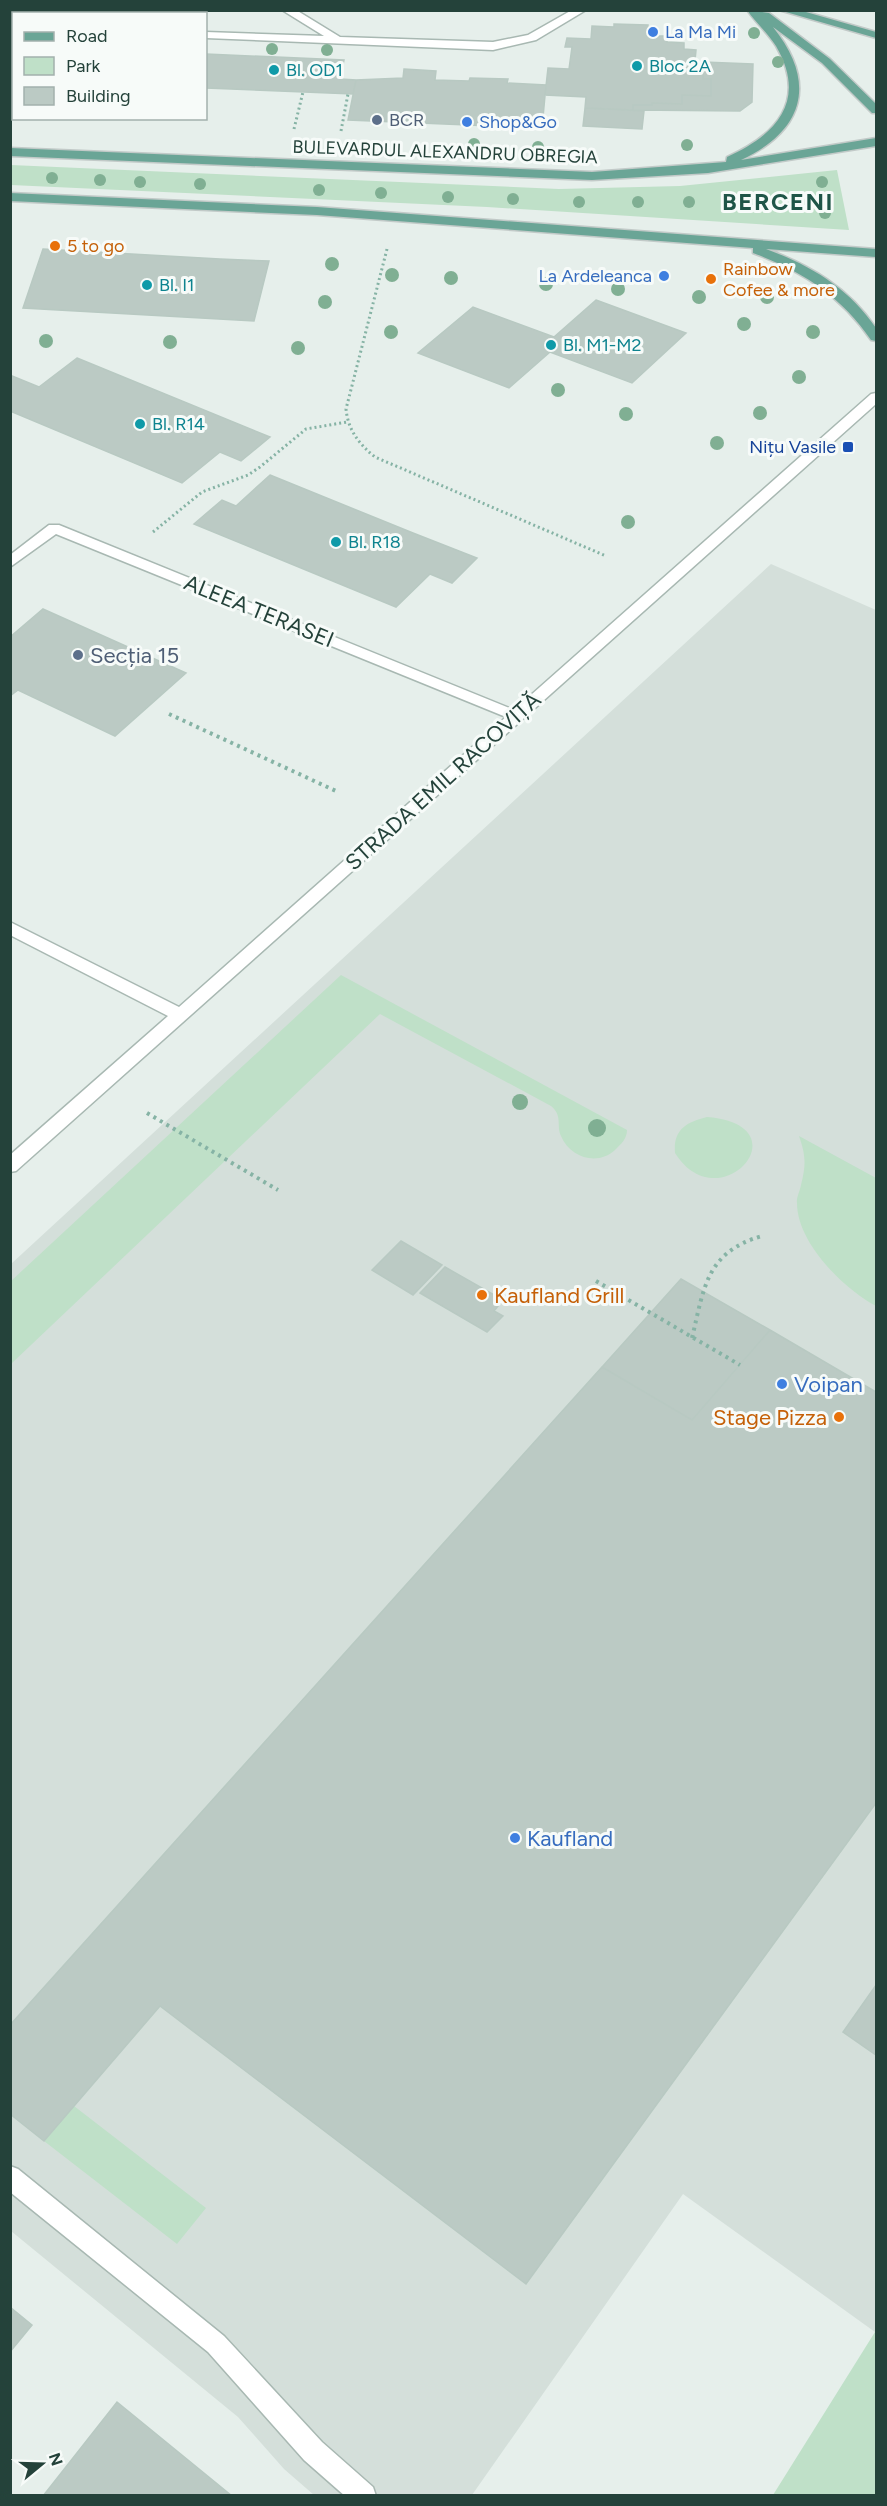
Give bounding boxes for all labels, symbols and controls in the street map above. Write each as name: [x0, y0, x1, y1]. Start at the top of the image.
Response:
legend: [12, 12, 207, 120]
place label: La Ma Mi: [665, 21, 736, 43]
text: Road: [66, 25, 107, 47]
marker: La Ma Mi: [646, 25, 660, 39]
text: Park: [66, 55, 101, 77]
place label: Bloc 2A: [649, 55, 711, 77]
place label: Bl. OD1: [286, 59, 343, 81]
marker: Bloc 2A: [630, 59, 644, 73]
marker: Bl. OD1: [267, 63, 281, 77]
text: Building: [66, 85, 131, 107]
place label: BCR: [389, 109, 424, 131]
place label: Shop&Go: [479, 111, 557, 133]
marker: BCR: [370, 113, 384, 127]
marker: Shop&Go: [460, 115, 474, 129]
street label: BULEVARDUL ALEXANDRU OBREGIA: [292, 136, 598, 168]
district label: BERCENI: [722, 187, 834, 216]
place label: 5 to go: [67, 235, 124, 257]
marker: 5 to go: [48, 239, 62, 253]
place label: Rainbow Cofee & more: [723, 258, 835, 301]
place label: La Ardeleanca: [538, 265, 652, 287]
marker: La Ardeleanca: [657, 269, 671, 283]
marker: Rainbow Cofee & more: [704, 272, 718, 286]
place label: Bl. I1: [159, 274, 194, 296]
marker: Bl. I1: [140, 278, 154, 292]
place label: Bl. M1-M2: [563, 334, 642, 356]
marker: Bl. M1-M2: [544, 338, 558, 352]
place label: Bl. R14: [152, 413, 205, 435]
marker: Bl. R14: [133, 417, 147, 431]
place label: Nițu Vasile: [749, 436, 836, 458]
marker: Nițu Vasile: [841, 440, 855, 454]
place label: Bl. R18: [348, 531, 401, 553]
marker: Bl. R18: [329, 535, 343, 549]
street label: ALEEA TERASEI: [180, 569, 338, 653]
place label: Secția 15: [90, 642, 179, 669]
marker: Secția 15: [71, 648, 85, 662]
street label: STRADA EMIL RACOVIȚĂ: [340, 686, 546, 876]
place label: Kaufland Grill: [494, 1282, 624, 1309]
marker: Kaufland Grill: [475, 1288, 489, 1302]
place label: Voipan: [794, 1371, 863, 1398]
marker: Voipan: [775, 1377, 789, 1391]
place label: Stage Pizza: [713, 1404, 827, 1431]
marker: Stage Pizza: [832, 1410, 846, 1424]
place label: Kaufland: [527, 1825, 613, 1852]
marker: Kaufland: [508, 1831, 522, 1845]
north arrow: [12, 2434, 72, 2494]
text: N: [45, 2450, 67, 2468]

